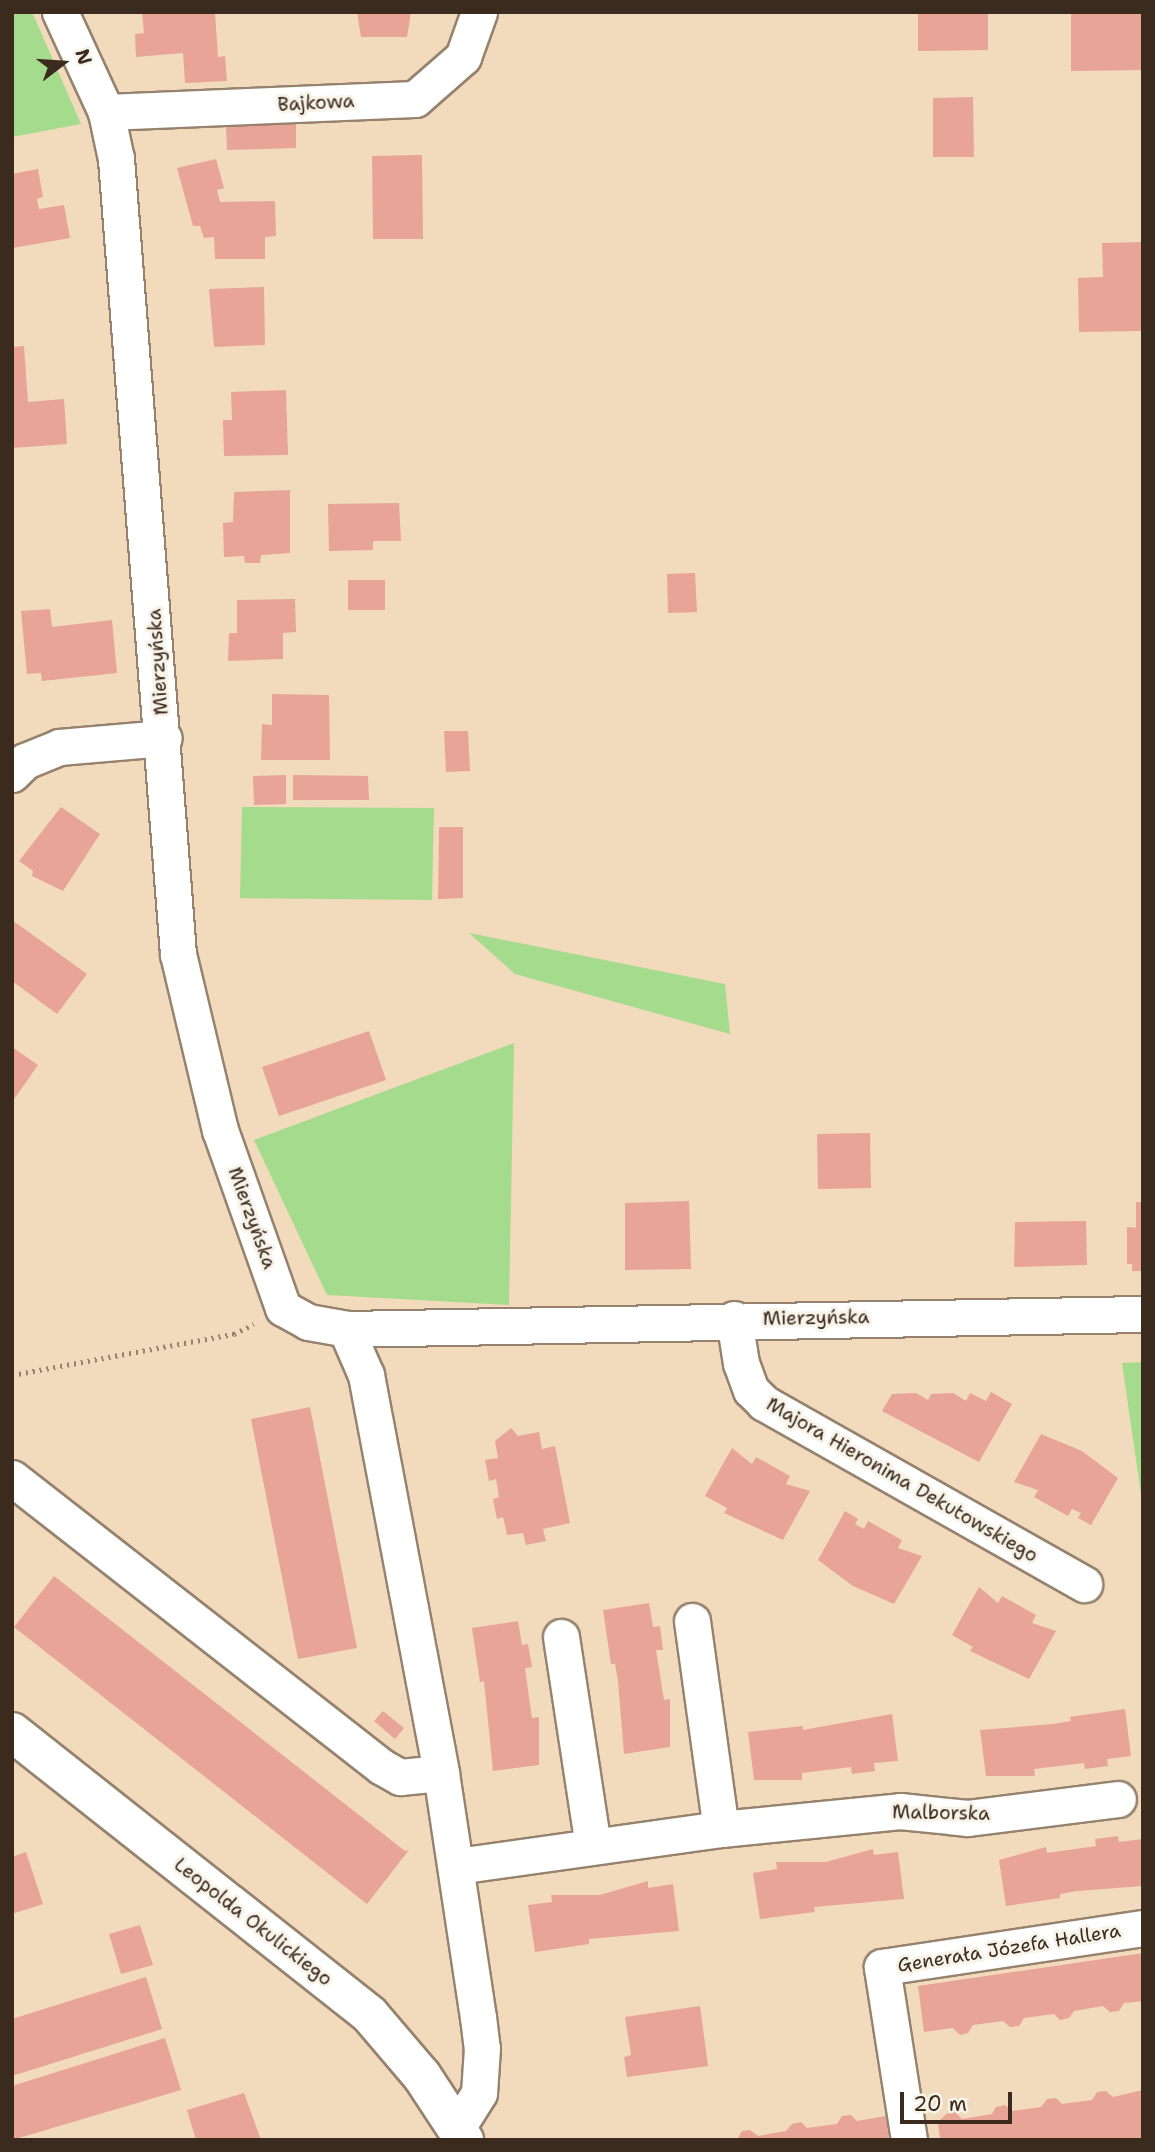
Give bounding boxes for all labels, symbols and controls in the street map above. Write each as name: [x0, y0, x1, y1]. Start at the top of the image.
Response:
north arrow: [28, 28, 98, 98]
text: N: [69, 46, 98, 68]
street label: Bajkowa: [277, 90, 355, 116]
street label: Mierzyńska: [143, 608, 173, 716]
street label: Mierzyńska: [223, 1164, 281, 1272]
street label: Mierzyńska: [763, 1306, 869, 1330]
street label: Majora Hieronima Dekutowskiego: [762, 1393, 1042, 1567]
street label: Malborska: [892, 1801, 990, 1825]
street label: Leopolda Okulickiego: [169, 1853, 337, 1991]
street label: Generała Józefa Hallera: [896, 1919, 1122, 1977]
scale bar: [903, 2078, 1015, 2122]
text: 20 m: [913, 2090, 967, 2118]

